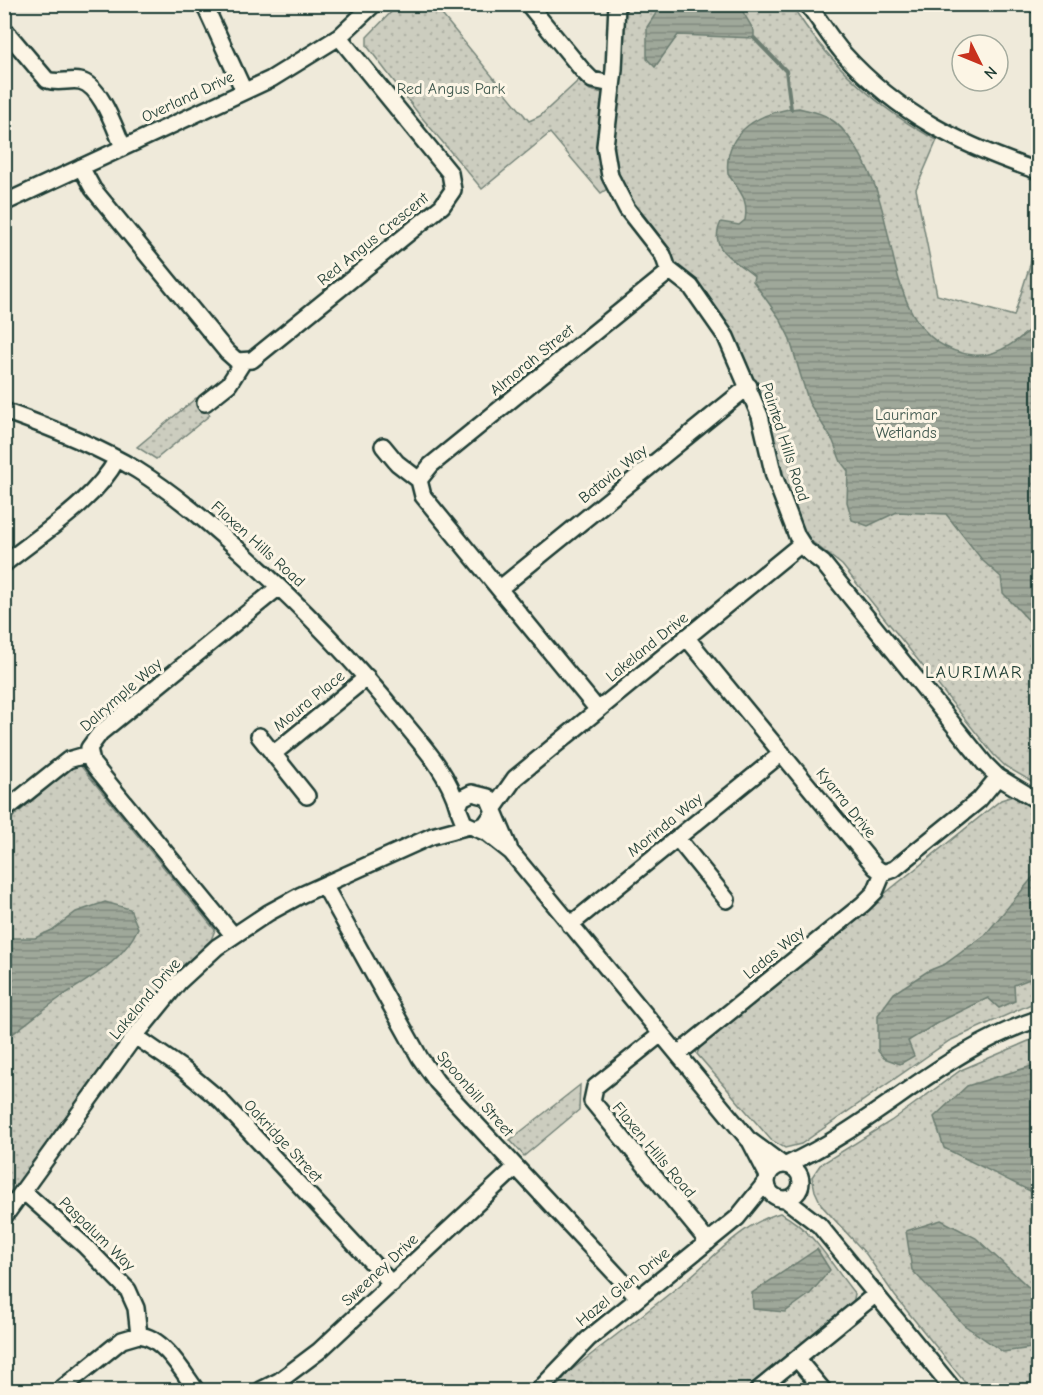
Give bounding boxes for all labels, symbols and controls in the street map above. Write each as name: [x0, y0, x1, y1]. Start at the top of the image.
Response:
north arrow: [950, 33, 1010, 93]
text: N: [980, 63, 1000, 83]
street label: Overland Drive: [139, 68, 237, 126]
park label: Red Angus Park: [397, 80, 506, 98]
street label: Red Angus Crescent: [314, 188, 432, 289]
street label: Almorah Street: [486, 320, 578, 399]
street label: Painted Hills Road: [757, 380, 813, 504]
park label: Laurimar Wetlands: [875, 406, 938, 442]
street label: Batavia Way: [575, 440, 651, 507]
street label: Flaxen Hills Road: [208, 497, 308, 591]
street label: Lakeland Drive: [602, 608, 692, 686]
street label: Dalrymple Way: [77, 654, 166, 735]
district label: LAURIMAR: [925, 662, 1023, 683]
street label: Moura Place: [270, 667, 348, 735]
street label: Kyarra Drive: [812, 764, 880, 842]
street label: Morinda Way: [624, 789, 707, 861]
street label: Ladas Way: [740, 923, 809, 983]
street label: Lakeland Drive: [106, 955, 184, 1043]
street label: Spoonbill Street: [433, 1047, 517, 1141]
street label: Oakridge Street: [240, 1096, 326, 1186]
street label: Flaxen Hills Road: [609, 1099, 699, 1201]
street label: Paspalum Way: [55, 1193, 139, 1275]
street label: Sweeney Drive: [338, 1230, 422, 1310]
street label: Hazel Glen Drive: [573, 1244, 673, 1330]

